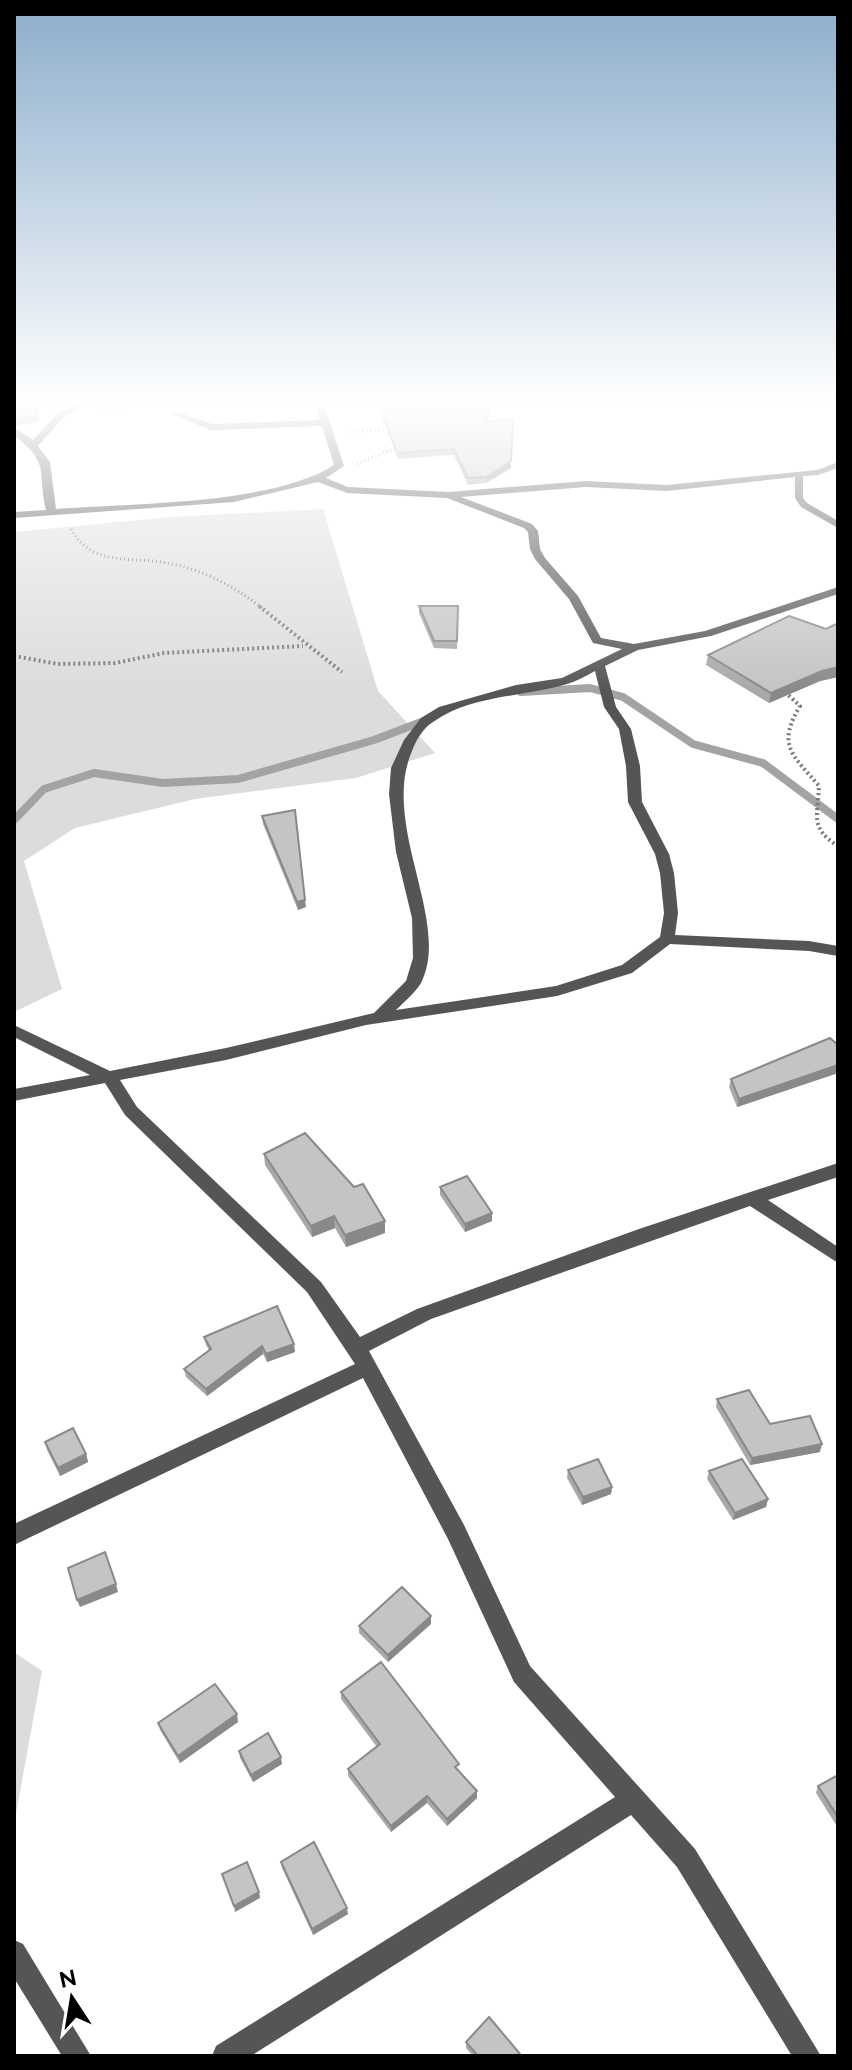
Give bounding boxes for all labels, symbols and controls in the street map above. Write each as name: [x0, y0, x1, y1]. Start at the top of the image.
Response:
north arrow: [32, 1958, 112, 2038]
text: N: [57, 1964, 79, 1993]

